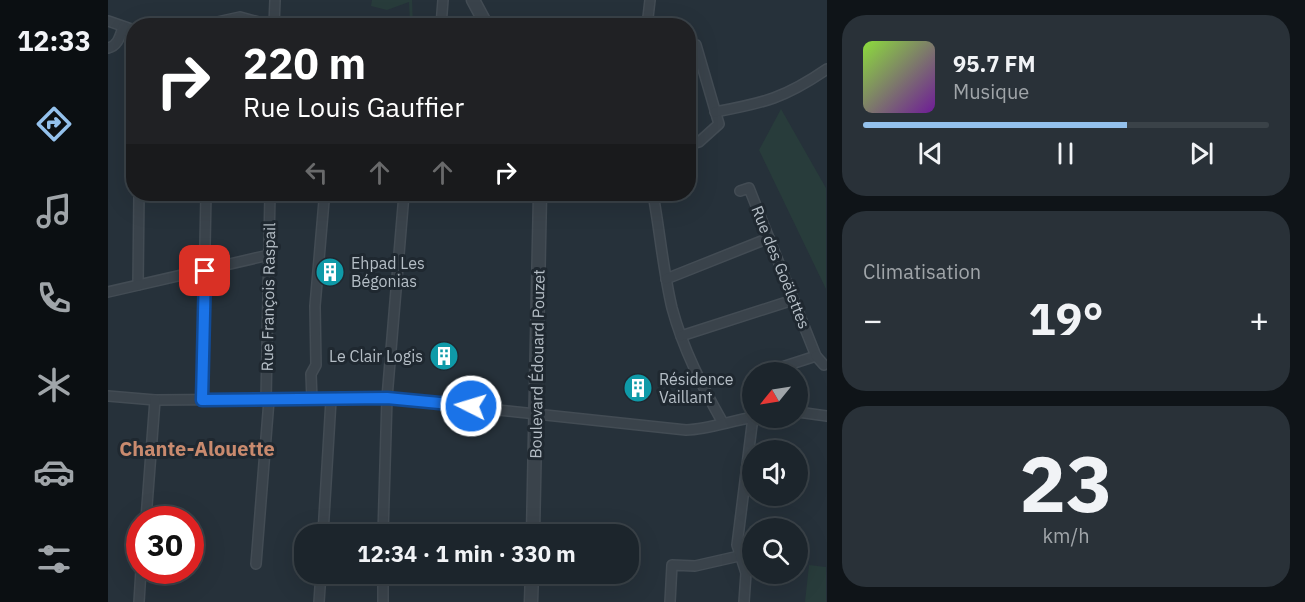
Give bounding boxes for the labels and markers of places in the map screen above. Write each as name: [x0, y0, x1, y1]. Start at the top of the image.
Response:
pin: [179, 245, 230, 296]
place label: Ehpad Les Bégonias: [351, 253, 425, 291]
building icon: Ehpad Les Bégonias: [314, 256, 346, 288]
building icon: Le Clair Logis: [428, 340, 460, 372]
place label: Le Clair Logis: [329, 346, 423, 366]
place label: Résidence Vaillant: [659, 369, 734, 407]
building icon: Résidence Vaillant: [622, 372, 654, 404]

